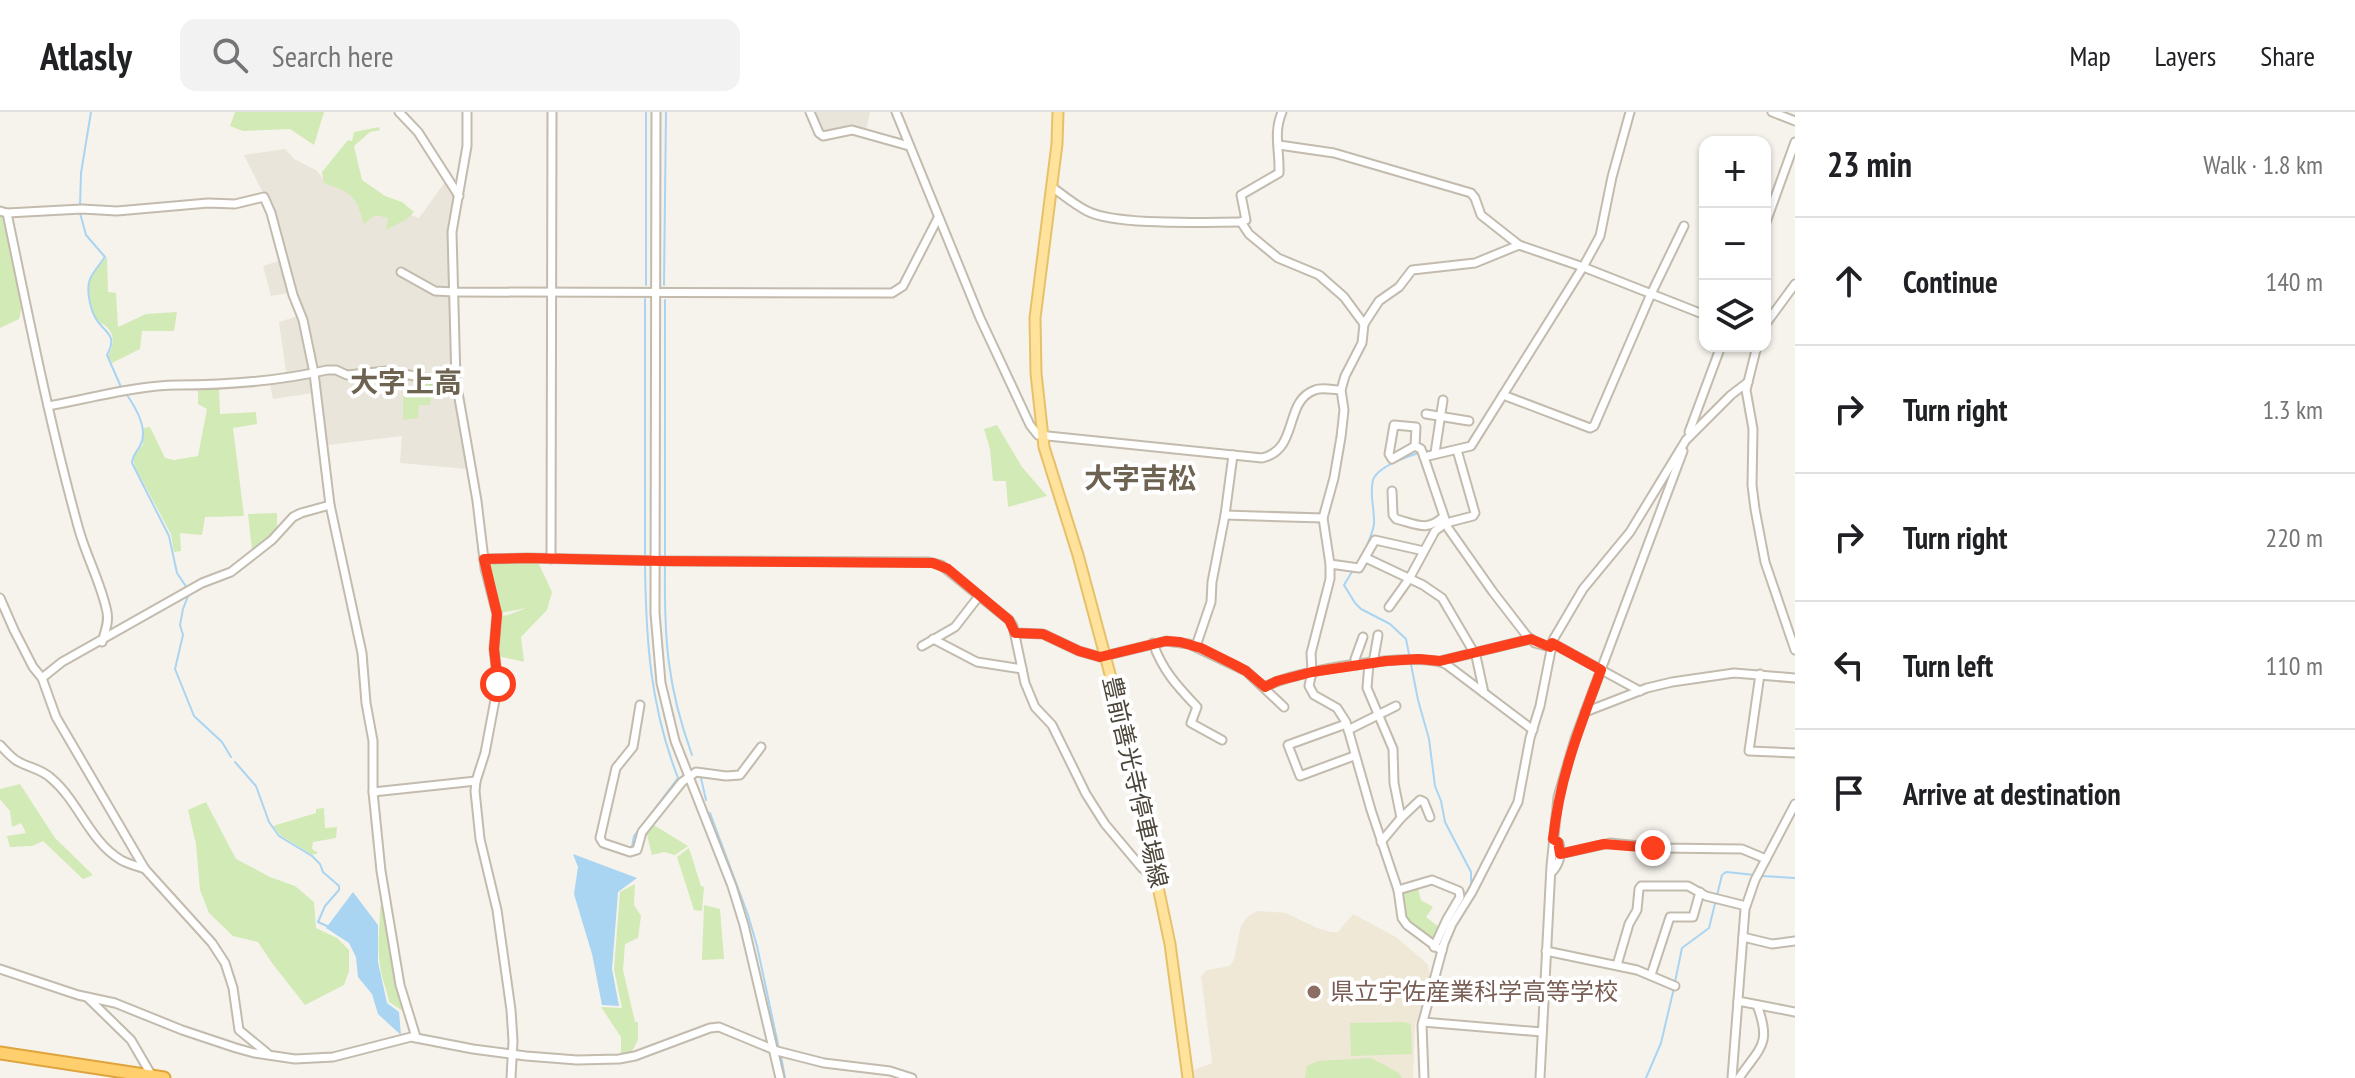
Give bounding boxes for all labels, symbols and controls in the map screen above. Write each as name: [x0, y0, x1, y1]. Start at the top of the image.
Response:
search box: [180, 19, 740, 91]
text: Atlasly: [40, 31, 132, 80]
icon: search: [208, 33, 252, 77]
text: Search here: [272, 36, 394, 75]
text: Map: [2069, 37, 2111, 74]
text: Layers: [2155, 37, 2216, 74]
text: Share: [2260, 37, 2315, 74]
map controls: [1699, 136, 1771, 352]
button: +: [1699, 136, 1771, 208]
text: 23 min: [1827, 142, 1912, 186]
text: Walk · 1.8 km: [2203, 148, 2323, 181]
button: −: [1699, 208, 1771, 280]
icon: ahead: [1827, 259, 1871, 303]
text: Continue: [1903, 262, 1998, 301]
text: 140 m: [2265, 265, 2323, 298]
button: layers: [1699, 280, 1771, 352]
district label: 大字上高: [350, 363, 462, 400]
icon: right: [1827, 387, 1871, 431]
text: Turn right: [1903, 390, 2007, 429]
text: 1.3 km: [2262, 393, 2323, 426]
district label: 大字吉松: [1084, 459, 1196, 496]
icon: right: [1827, 515, 1871, 559]
text: Turn right: [1903, 518, 2007, 557]
text: 220 m: [2265, 521, 2323, 554]
icon: left: [1827, 643, 1871, 687]
text: Turn left: [1903, 646, 1993, 685]
text: 110 m: [2265, 649, 2323, 682]
route start: [480, 666, 516, 702]
street label: 豊前善光寺停車場線: [1096, 673, 1175, 891]
icon: arrive: [1827, 771, 1871, 815]
text: Arrive at destination: [1903, 774, 2121, 813]
route end: [1635, 830, 1671, 866]
place label: 県立宇佐産業科学高等学校: [1330, 976, 1618, 1007]
marker: 県立宇佐産業科学高等学校: [1305, 983, 1323, 1001]

